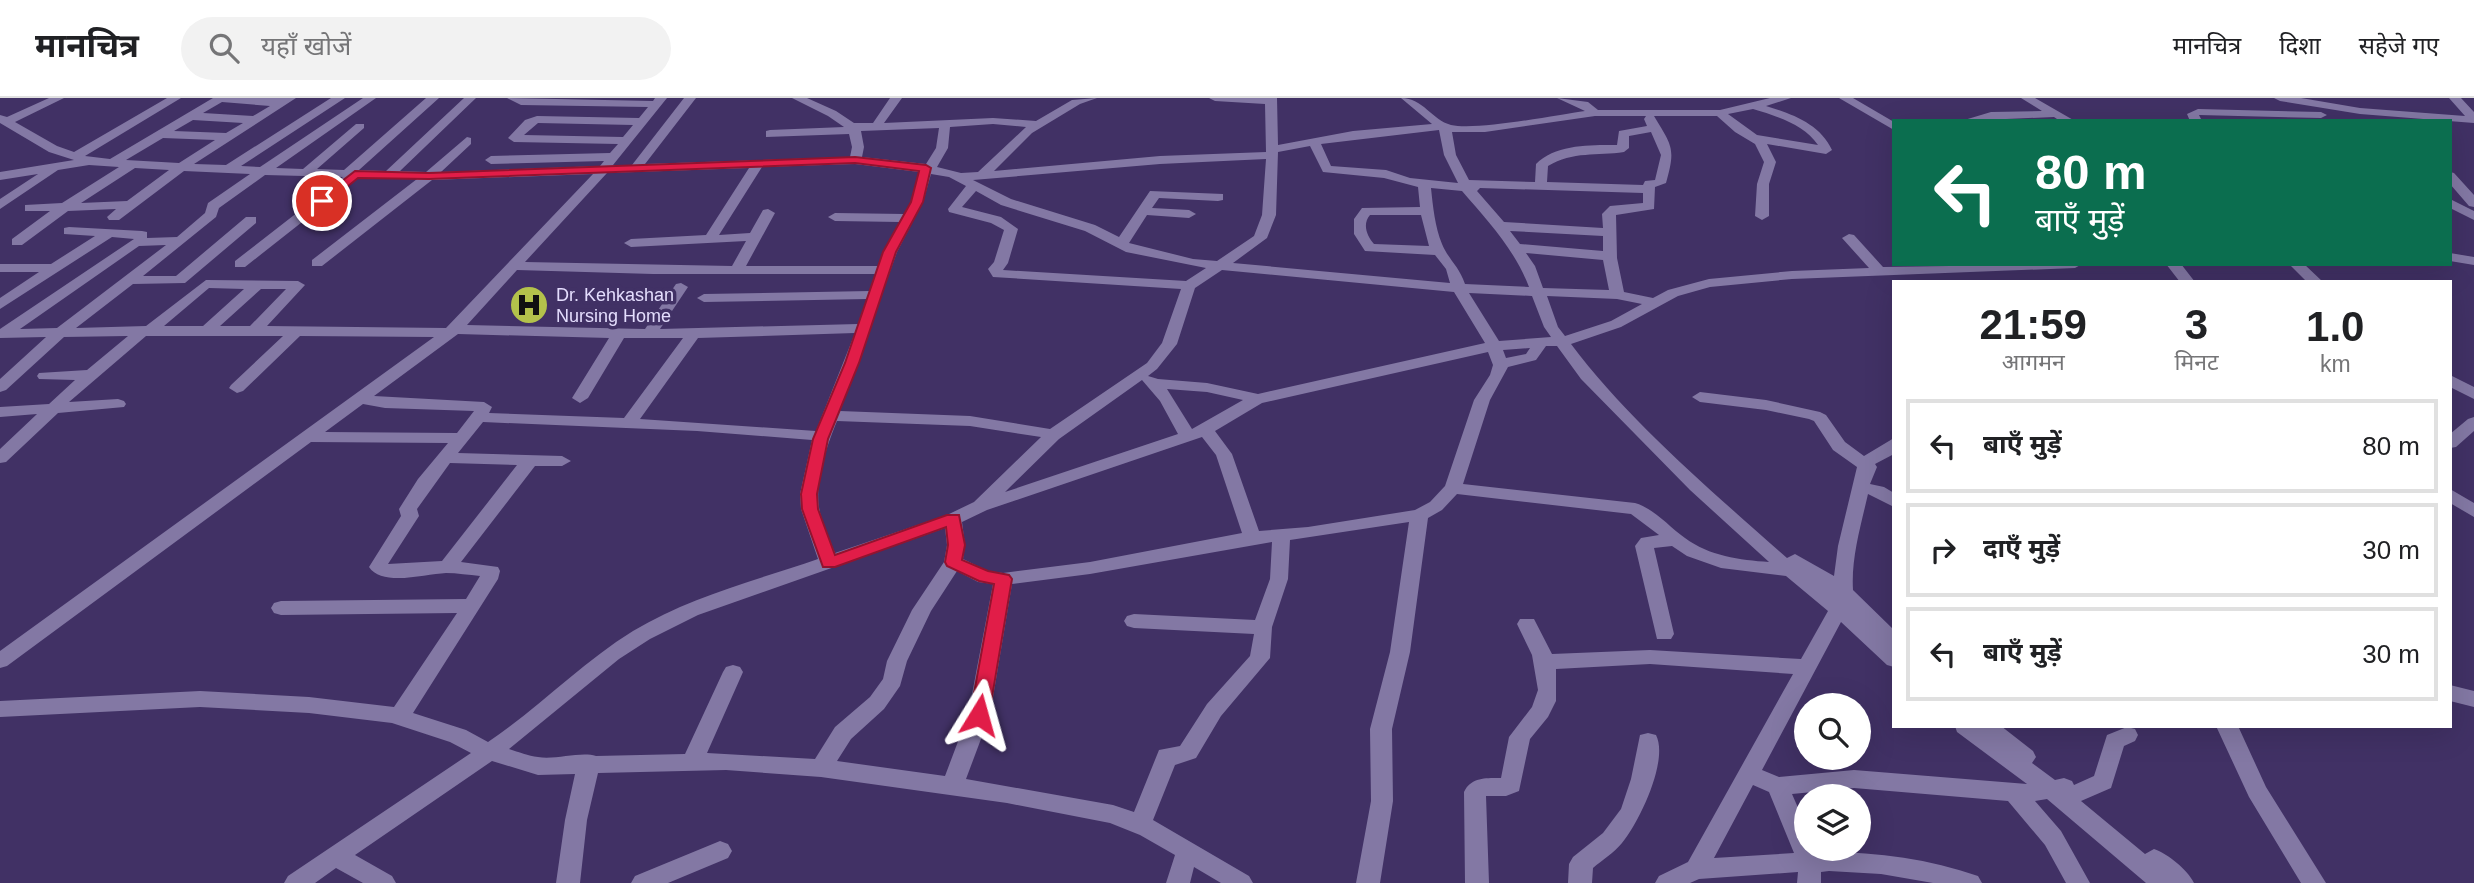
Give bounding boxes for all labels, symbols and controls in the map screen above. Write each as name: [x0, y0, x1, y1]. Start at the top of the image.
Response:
search box: [181, 17, 671, 80]
text: मानचित्र: [35, 27, 139, 64]
icon: search: [205, 29, 243, 67]
text: यहाँ खोजें: [261, 31, 351, 61]
text: मानचित्र: [2173, 32, 2241, 59]
text: दिशा: [2279, 32, 2321, 59]
text: सहेजे गए: [2359, 32, 2439, 59]
text: 80 m: [2035, 145, 2147, 199]
icon: left: [1920, 147, 2011, 238]
pin: [292, 171, 352, 231]
icon: arrive: [303, 182, 341, 220]
text: बाएँ मुड़ें: [2035, 202, 2124, 238]
hospital icon: Dr. Kehkashan Nursing Home: [508, 284, 550, 326]
place label: Dr. Kehkashan Nursing Home: [556, 285, 674, 326]
text: 21:59: [1980, 301, 2087, 348]
text: 3: [2185, 301, 2208, 348]
text: 1.0: [2306, 303, 2364, 350]
text: आगमन: [2002, 349, 2065, 375]
text: मिनट: [2174, 349, 2219, 375]
text: km: [2320, 351, 2351, 377]
icon: left: [1924, 427, 1962, 465]
text: बाएँ मुड़ें: [1983, 429, 2062, 459]
text: 80 m: [2362, 431, 2420, 461]
icon: right: [1924, 531, 1962, 569]
text: दाएँ मुड़ें: [1983, 533, 2060, 563]
text: 30 m: [2362, 535, 2420, 565]
icon: left: [1924, 635, 1962, 673]
text: बाएँ मुड़ें: [1983, 637, 2062, 667]
text: 30 m: [2362, 639, 2420, 669]
position arrow: [942, 678, 1016, 752]
map controls: [1794, 693, 1871, 861]
button: search: [1794, 693, 1871, 770]
button: layers: [1794, 784, 1871, 861]

